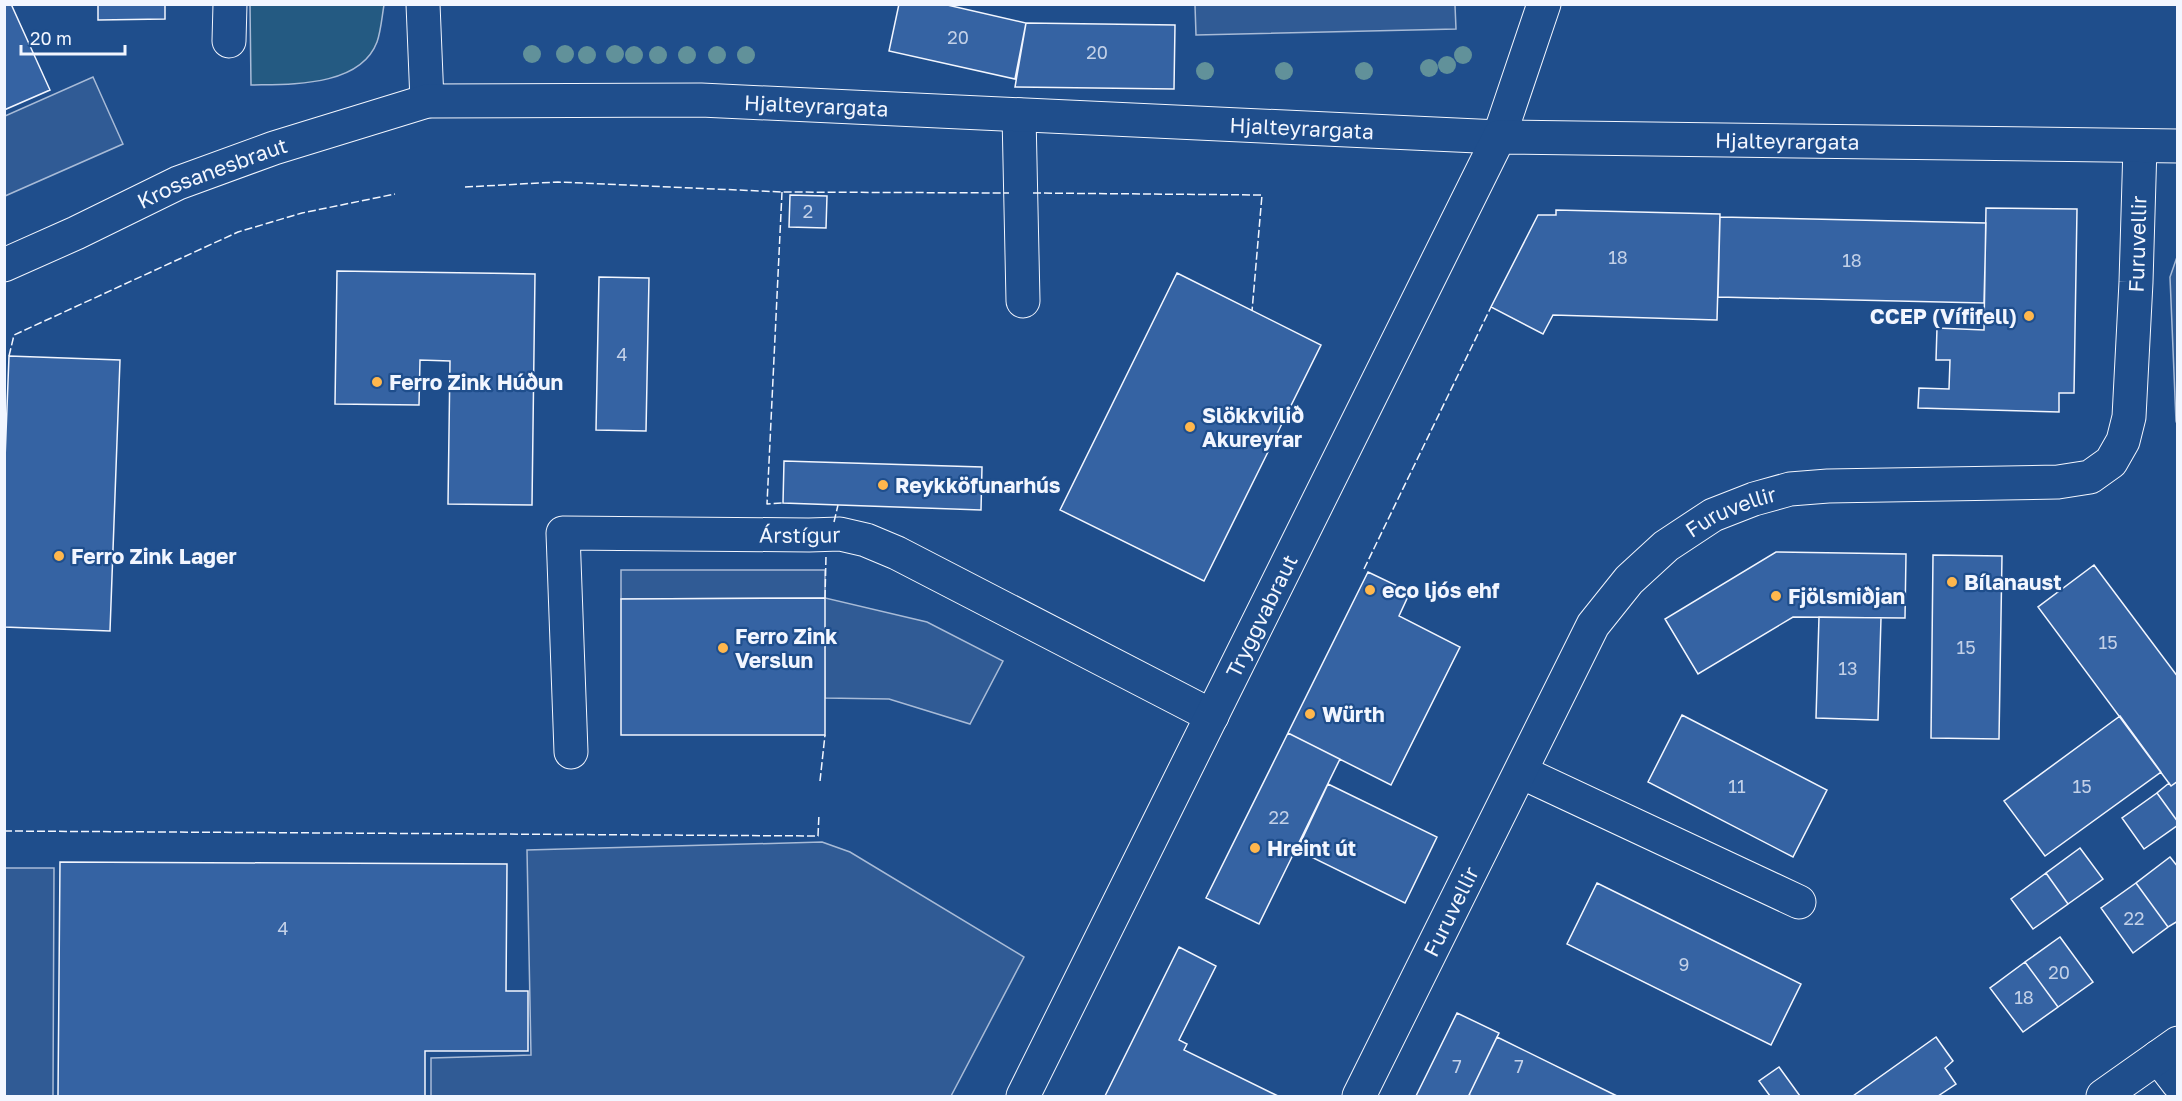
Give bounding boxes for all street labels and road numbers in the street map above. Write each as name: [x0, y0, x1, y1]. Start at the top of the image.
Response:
street label: Hjalteyrargata: [744, 89, 889, 122]
street label: Hjalteyrargata: [1229, 112, 1374, 144]
street label: Hjalteyrargata: [1715, 127, 1860, 155]
street label: Krossanesbraut: [133, 132, 290, 214]
street label: Furuvellir: [2122, 195, 2152, 293]
street label: Furuvellir: [1680, 480, 1779, 543]
street label: Árstígur: [759, 521, 841, 548]
street label: Tryggvabraut: [1220, 550, 1303, 682]
street label: Furuvellir: [1417, 862, 1484, 961]

